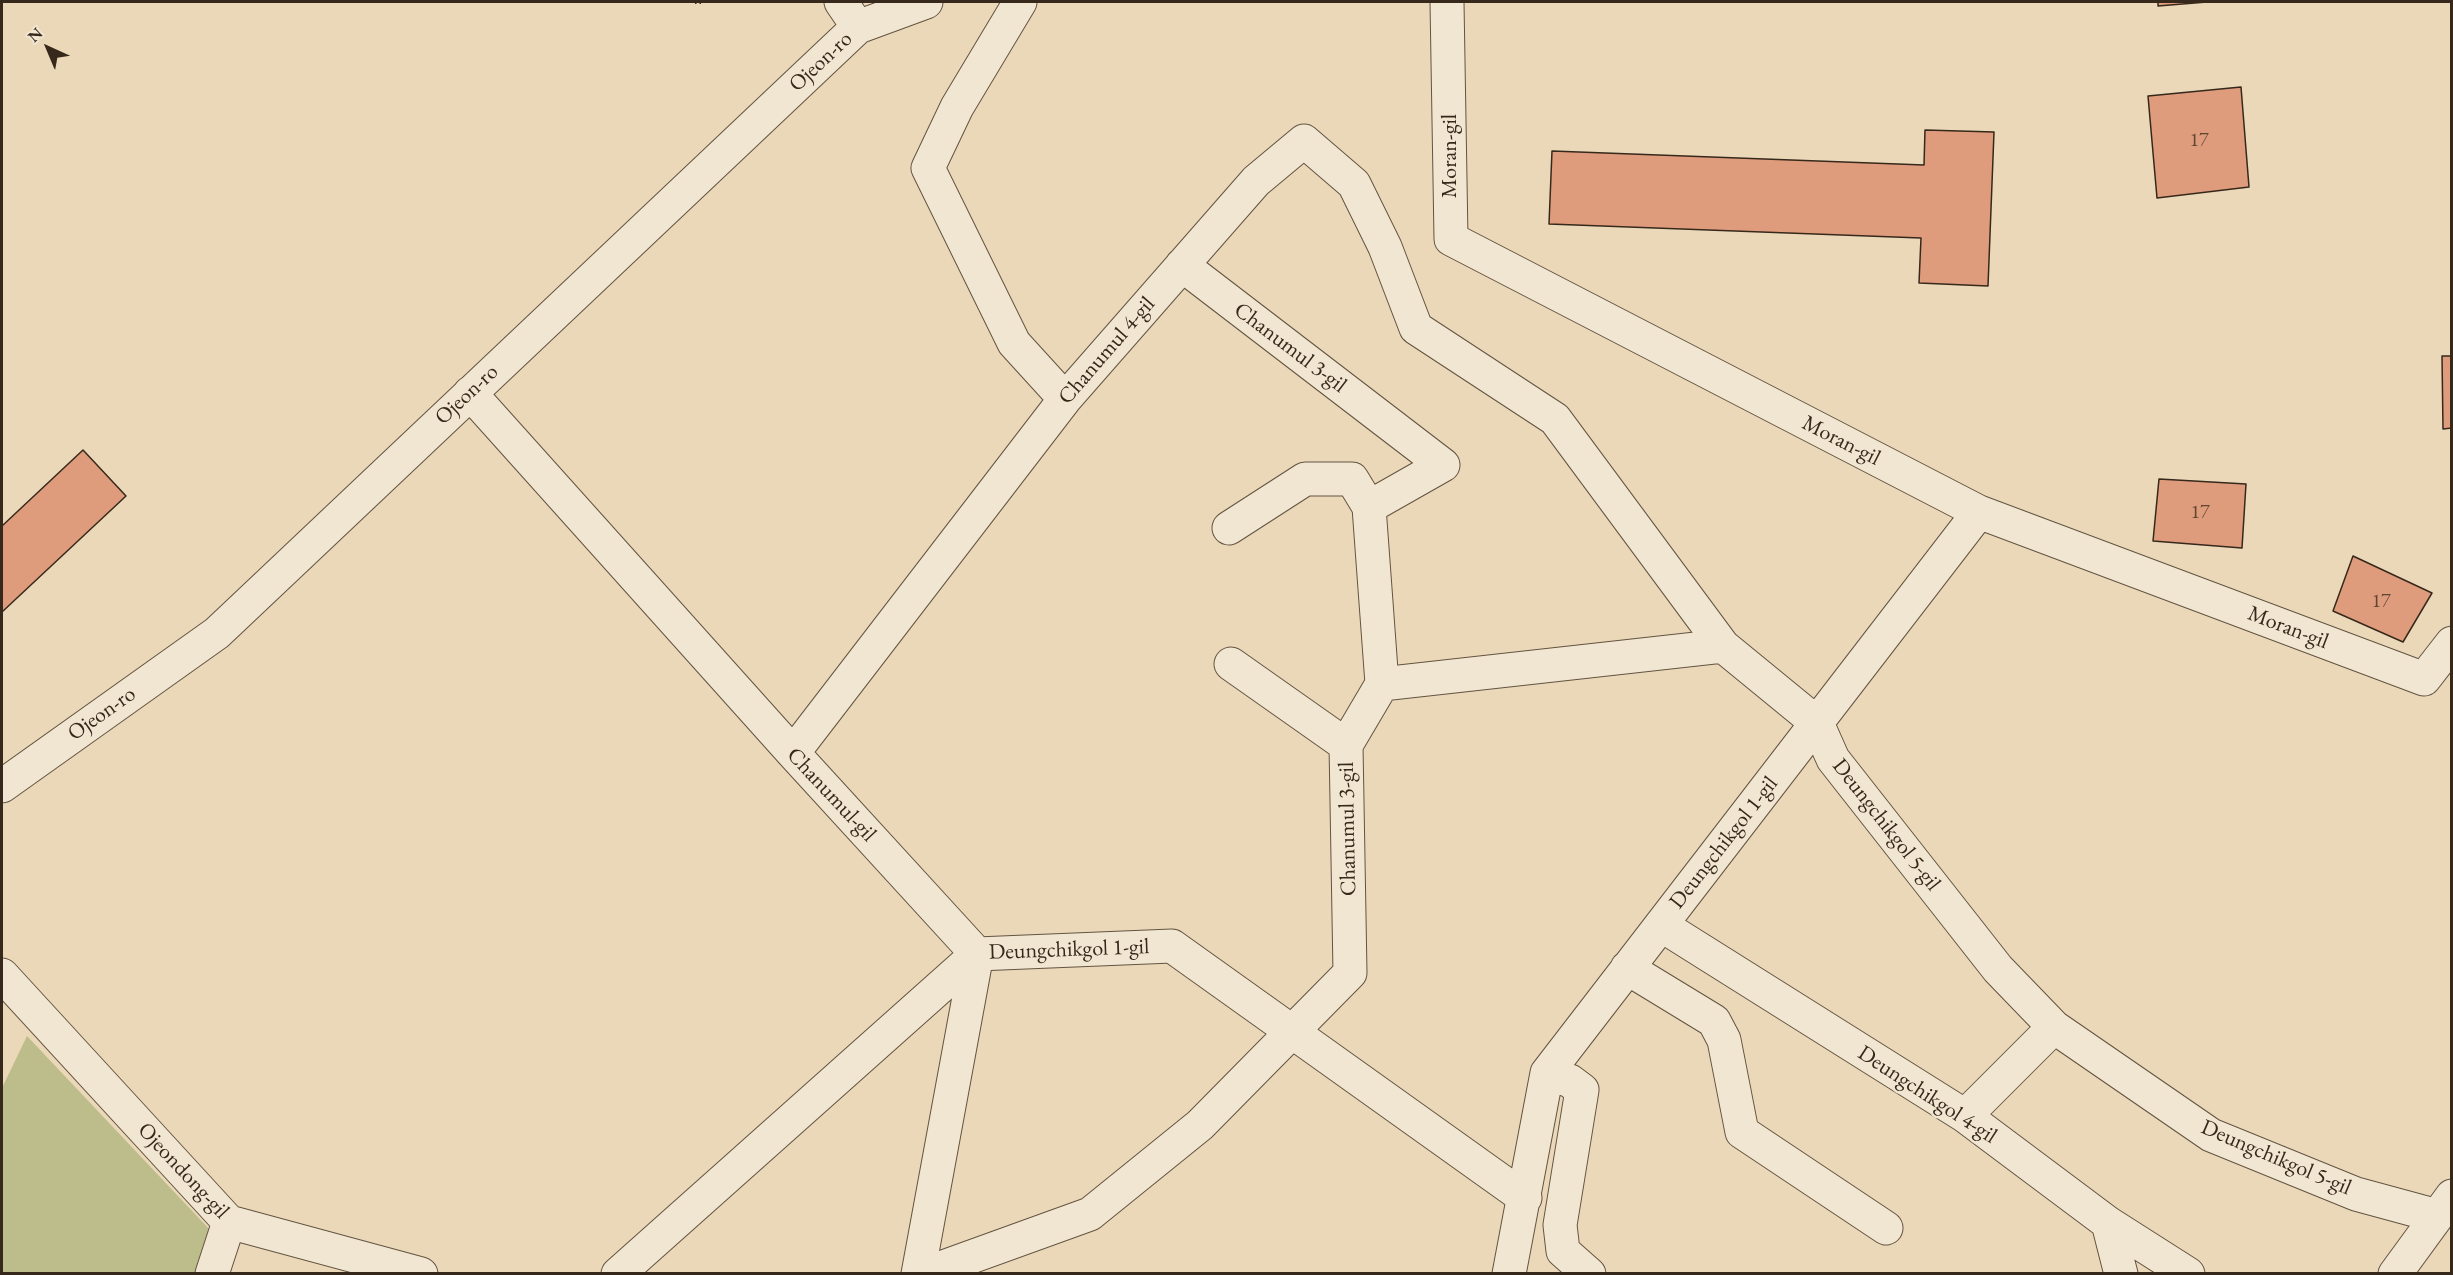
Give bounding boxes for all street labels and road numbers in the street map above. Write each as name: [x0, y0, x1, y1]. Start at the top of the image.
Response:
street label: Ojeon-ro: [784, 26, 858, 98]
street label: Moran-gil: [1437, 114, 1463, 198]
street label: Chanumul 4-gil: [1053, 292, 1161, 410]
street label: Chanumul 3-gil: [1228, 297, 1352, 399]
street label: Ojeon-ro: [430, 359, 504, 431]
street label: Moran-gil: [1797, 410, 1885, 472]
street label: Moran-gil: [2244, 601, 2332, 655]
street label: Ojeon-ro: [63, 681, 141, 747]
street label: Chanumul-gil: [781, 742, 881, 848]
street label: Deungchikgol 5-gil: [1826, 754, 1946, 896]
street label: Chanumul 3-gil: [1334, 762, 1362, 896]
street label: Deungchikgol 1-gil: [1664, 772, 1784, 914]
street label: Deungchikgol 1-gil: [988, 934, 1150, 966]
street label: Deungchikgol 4-gil: [1852, 1040, 2002, 1150]
street label: Deungchikgol 5-gil: [2197, 1114, 2355, 1202]
street label: Ojeondong-gil: [132, 1117, 234, 1225]

